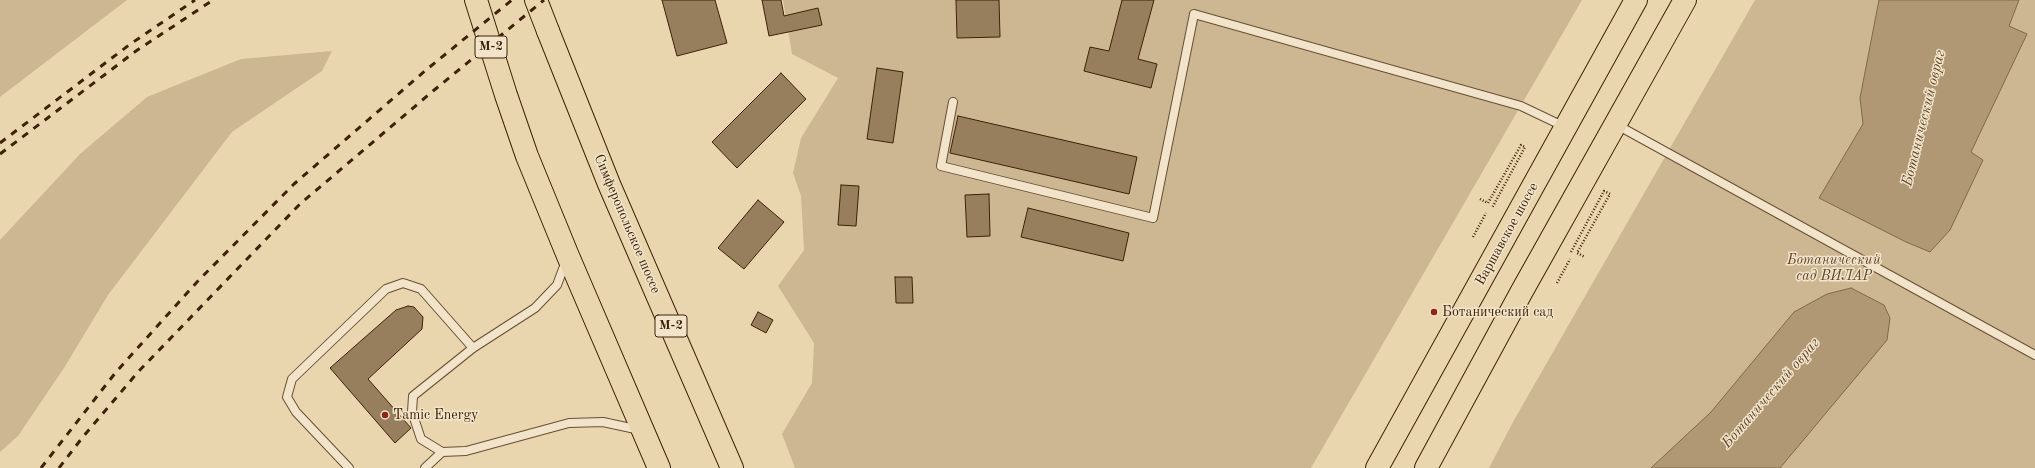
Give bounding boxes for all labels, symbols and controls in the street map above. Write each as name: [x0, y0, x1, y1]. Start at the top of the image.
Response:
road number: М-2: [475, 36, 507, 58]
water label: Ботанический овраг: [1898, 48, 1950, 188]
street label: Симферопольское шоссе: [590, 152, 664, 296]
street label: Варшавское шоссе: [1472, 180, 1542, 288]
park label: Ботанический сад ВИЛАР: [1787, 252, 1881, 284]
place label: Ботанический сад: [1442, 304, 1553, 320]
marker: Ботанический сад: [1429, 307, 1439, 317]
road number: М-2: [655, 315, 687, 337]
water label: Ботанический овраг: [1718, 334, 1824, 452]
place label: Tamic Energy: [393, 407, 478, 423]
marker: Tamic Energy: [380, 410, 390, 420]

